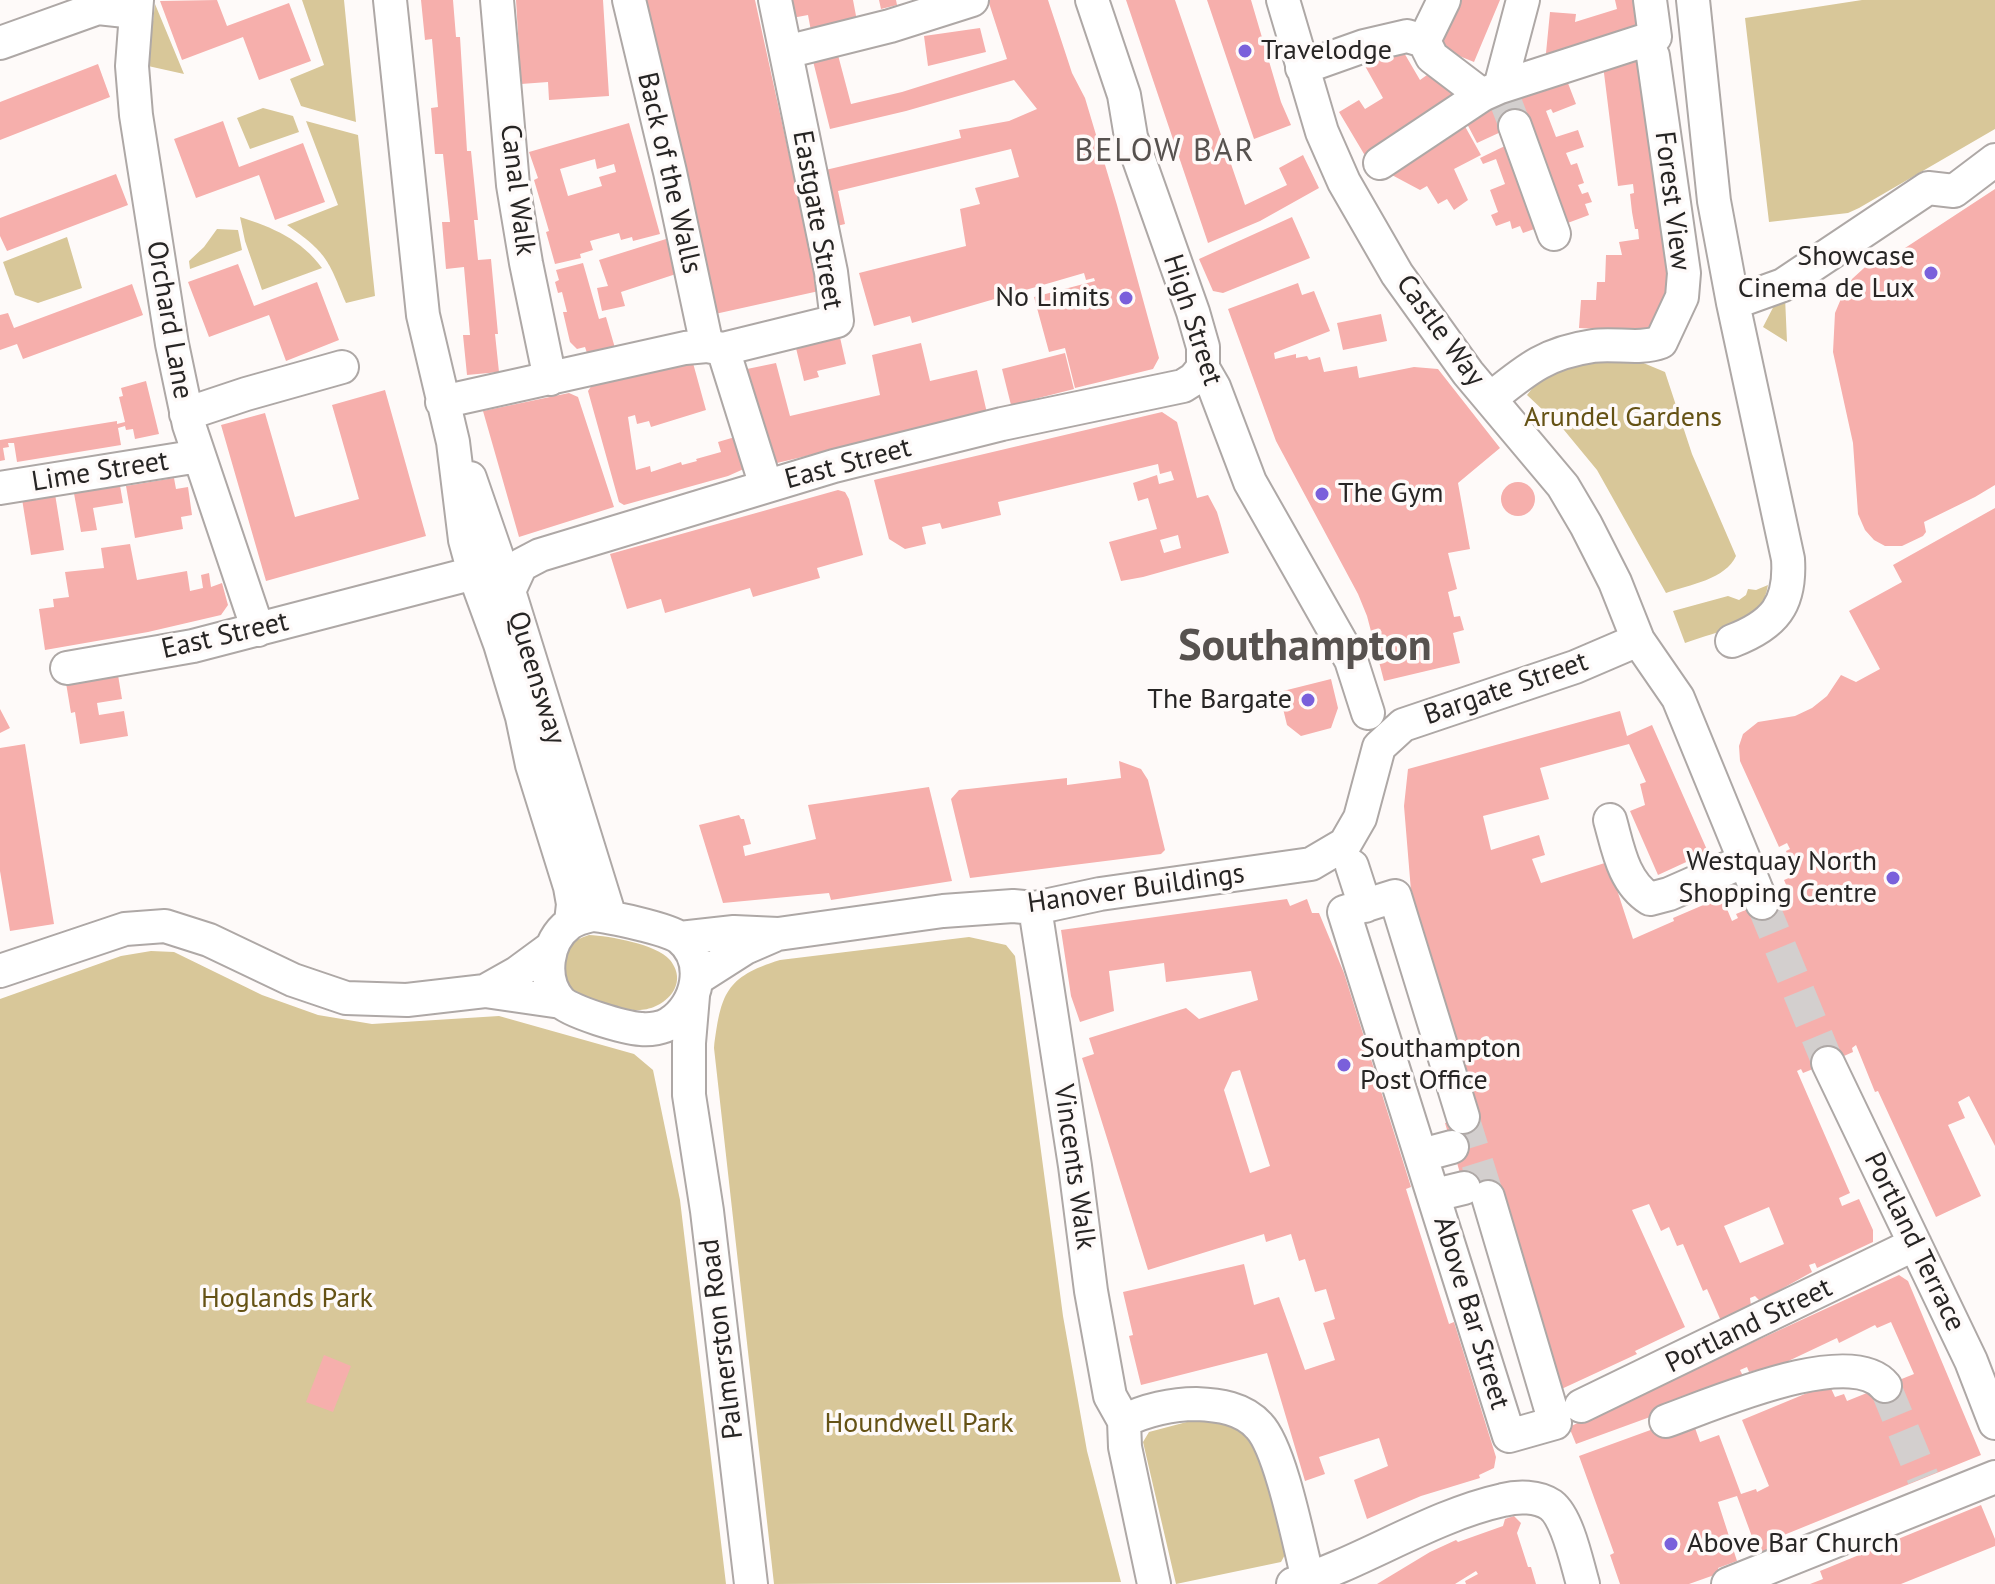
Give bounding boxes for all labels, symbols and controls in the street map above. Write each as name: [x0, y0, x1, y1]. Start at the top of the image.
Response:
place label: Travelodge: [1261, 34, 1392, 68]
marker: Travelodge: [1236, 42, 1254, 60]
street label: Back of the Walls: [630, 69, 708, 277]
street label: Canal Walk: [492, 123, 542, 257]
street label: Eastgate Street: [785, 128, 849, 312]
street label: Forest View: [1647, 130, 1697, 272]
district label: BELOW BAR: [1074, 133, 1256, 171]
street label: Orchard Lane: [139, 238, 199, 402]
place label: Showcase Cinema de Lux: [1738, 240, 1915, 306]
street label: High Street: [1155, 250, 1229, 390]
marker: Showcase Cinema de Lux: [1922, 264, 1940, 282]
street label: Castle Way: [1388, 269, 1492, 393]
place label: No Limits: [995, 281, 1110, 315]
marker: No Limits: [1117, 289, 1135, 307]
park label: Arundel Gardens: [1524, 401, 1722, 435]
street label: East Street: [781, 431, 915, 497]
street label: Lime Street: [29, 445, 171, 499]
place label: The Gym: [1338, 477, 1443, 511]
marker: The Gym: [1313, 485, 1331, 503]
street label: East Street: [158, 605, 292, 667]
street label: Queensway: [500, 608, 572, 748]
district label: Southampton: [1178, 621, 1432, 673]
street label: Bargate Street: [1420, 645, 1592, 733]
place label: The Bargate: [1147, 683, 1292, 717]
marker: The Bargate: [1299, 691, 1317, 709]
place label: Westquay North Shopping Centre: [1678, 845, 1877, 911]
street label: Hanover Buildings: [1025, 857, 1247, 921]
marker: Westquay North Shopping Centre: [1884, 869, 1902, 887]
place label: Southampton Post Office: [1360, 1032, 1521, 1098]
marker: Southampton Post Office: [1335, 1056, 1353, 1074]
street label: Vincents Walk: [1046, 1082, 1102, 1252]
street label: Portland Terrace: [1856, 1147, 1972, 1337]
street label: Above Bar Street: [1426, 1213, 1516, 1413]
street label: Palmerston Road: [693, 1237, 751, 1441]
street label: Portland Street: [1660, 1271, 1838, 1381]
park label: Hoglands Park: [201, 1282, 373, 1316]
park label: Houndwell Park: [824, 1407, 1014, 1441]
place label: Above Bar Church: [1687, 1527, 1899, 1561]
marker: Above Bar Church: [1662, 1535, 1680, 1553]

